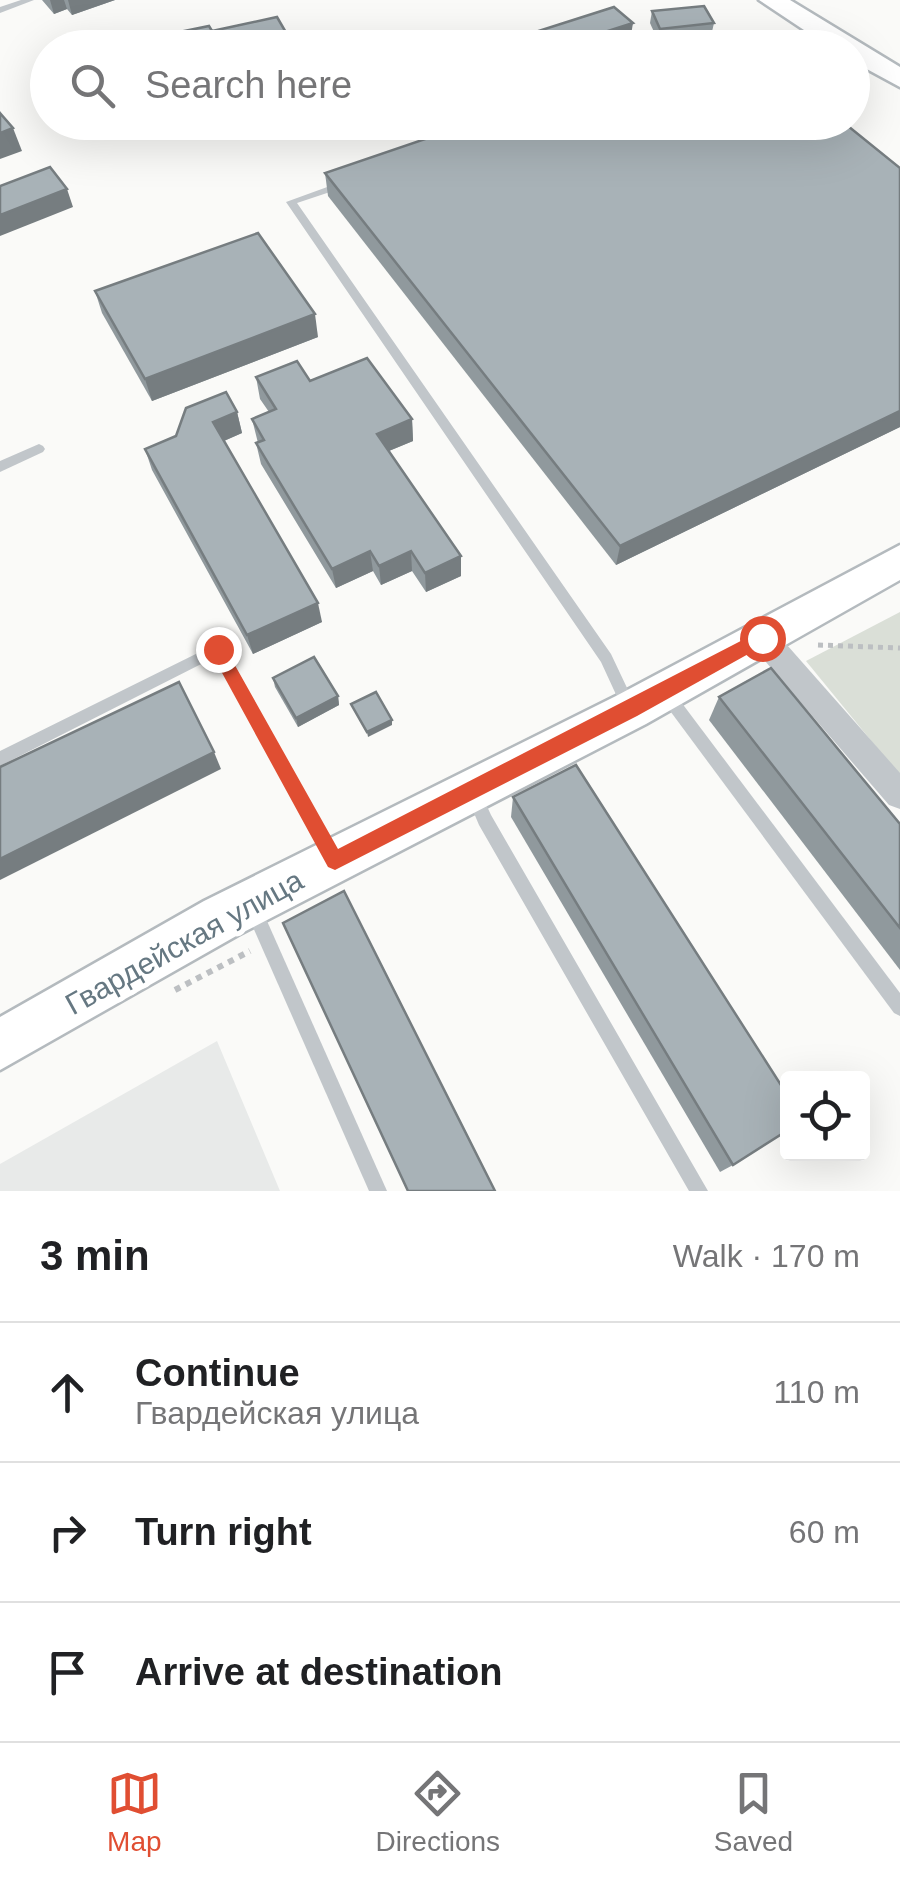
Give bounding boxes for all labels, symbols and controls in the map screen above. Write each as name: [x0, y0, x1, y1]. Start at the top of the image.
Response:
search box: [30, 30, 870, 140]
icon: search: [65, 58, 120, 113]
text: Search here: [145, 64, 352, 106]
route start: [740, 616, 786, 662]
route end: [196, 627, 242, 673]
street label: Гвардейская улица: [60, 863, 309, 1021]
map controls: [780, 1071, 870, 1161]
button: locate: [780, 1071, 870, 1161]
text: 3 min: [40, 1232, 150, 1279]
text: Walk · 170 m: [673, 1238, 860, 1274]
text: Continue: [135, 1352, 300, 1394]
icon: ahead: [40, 1365, 95, 1420]
text: 110 m: [773, 1374, 860, 1410]
text: Гвардейская улица: [135, 1395, 419, 1431]
icon: right: [40, 1505, 95, 1560]
text: Turn right: [135, 1511, 312, 1553]
text: 60 m: [789, 1514, 860, 1550]
icon: arrive: [40, 1645, 95, 1700]
text: Arrive at destination: [135, 1651, 502, 1693]
tab: Map: [107, 1766, 162, 1858]
tab: Directions: [376, 1766, 500, 1858]
tab: Saved: [714, 1766, 793, 1858]

